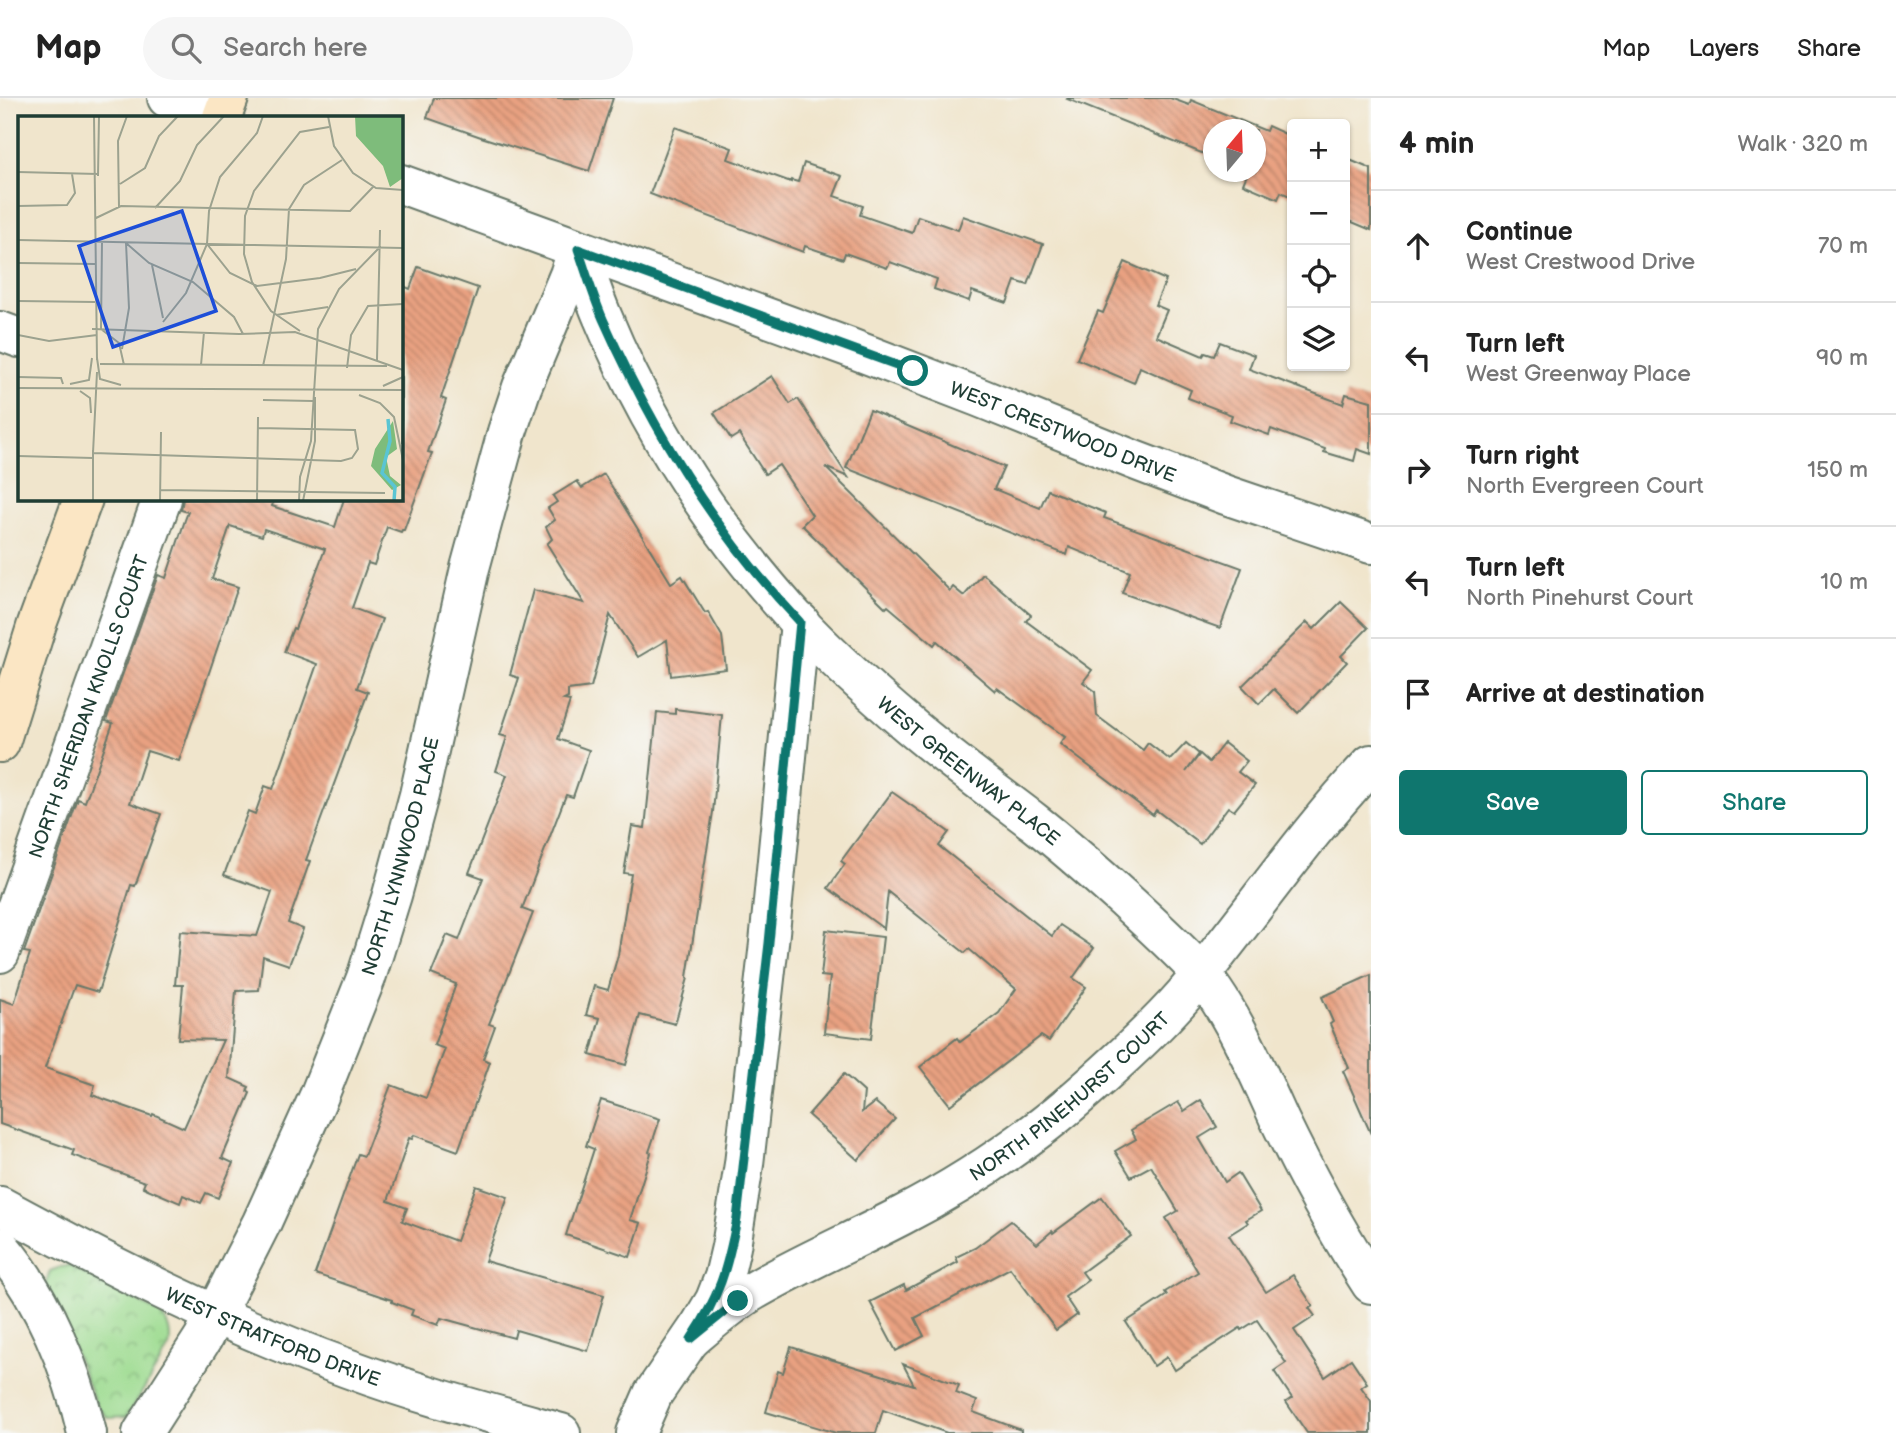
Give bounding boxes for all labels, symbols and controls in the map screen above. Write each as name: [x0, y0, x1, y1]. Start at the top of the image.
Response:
search box: [143, 17, 633, 80]
text: Map: [35, 28, 101, 68]
icon: search: [167, 29, 205, 67]
text: Search here: [223, 33, 367, 64]
text: Map: [1602, 34, 1650, 63]
text: Layers: [1688, 34, 1759, 63]
text: Share: [1797, 34, 1861, 63]
inset map: [18, 116, 402, 500]
north arrow: [1203, 119, 1266, 182]
map controls: [1287, 119, 1350, 371]
button: +: [1287, 119, 1350, 182]
text: 4 min: [1399, 126, 1474, 162]
text: Walk · 320 m: [1737, 130, 1868, 158]
button: −: [1287, 182, 1350, 245]
text: Continue: [1466, 217, 1573, 248]
icon: ahead: [1399, 227, 1437, 265]
text: 70 m: [1818, 232, 1868, 260]
button: locate: [1287, 245, 1350, 308]
text: West Crestwood Drive: [1466, 248, 1695, 276]
button: layers: [1287, 308, 1350, 371]
text: Turn left: [1466, 329, 1565, 360]
icon: left: [1399, 339, 1437, 377]
text: 90 m: [1816, 344, 1868, 372]
route start: [897, 355, 928, 386]
text: West Greenway Place: [1466, 360, 1691, 388]
street label: WEST CRESTWOOD DRIVE: [946, 377, 1179, 488]
text: Turn right: [1466, 441, 1579, 472]
icon: right: [1399, 451, 1437, 489]
text: 150 m: [1807, 456, 1868, 484]
text: North Evergreen Court: [1466, 472, 1704, 500]
street label: NORTH SHERIDAN KNOLLS COURT: [25, 551, 154, 862]
text: Turn left: [1466, 553, 1565, 584]
icon: left: [1399, 563, 1437, 601]
text: 10 m: [1820, 568, 1868, 596]
text: North Pinehurst Court: [1466, 584, 1693, 612]
icon: arrive: [1399, 675, 1437, 713]
text: Arrive at destination: [1466, 679, 1705, 710]
street label: WEST GREENWAY PLACE: [872, 693, 1064, 851]
street label: NORTH LYNNWOOD PLACE: [358, 735, 445, 978]
button: Save: [1399, 770, 1627, 835]
button: Share: [1641, 770, 1868, 835]
street label: NORTH PINEHURST COURT: [966, 1007, 1176, 1187]
street label: WEST STRATFORD DRIVE: [161, 1283, 383, 1392]
route end: [722, 1285, 753, 1316]

